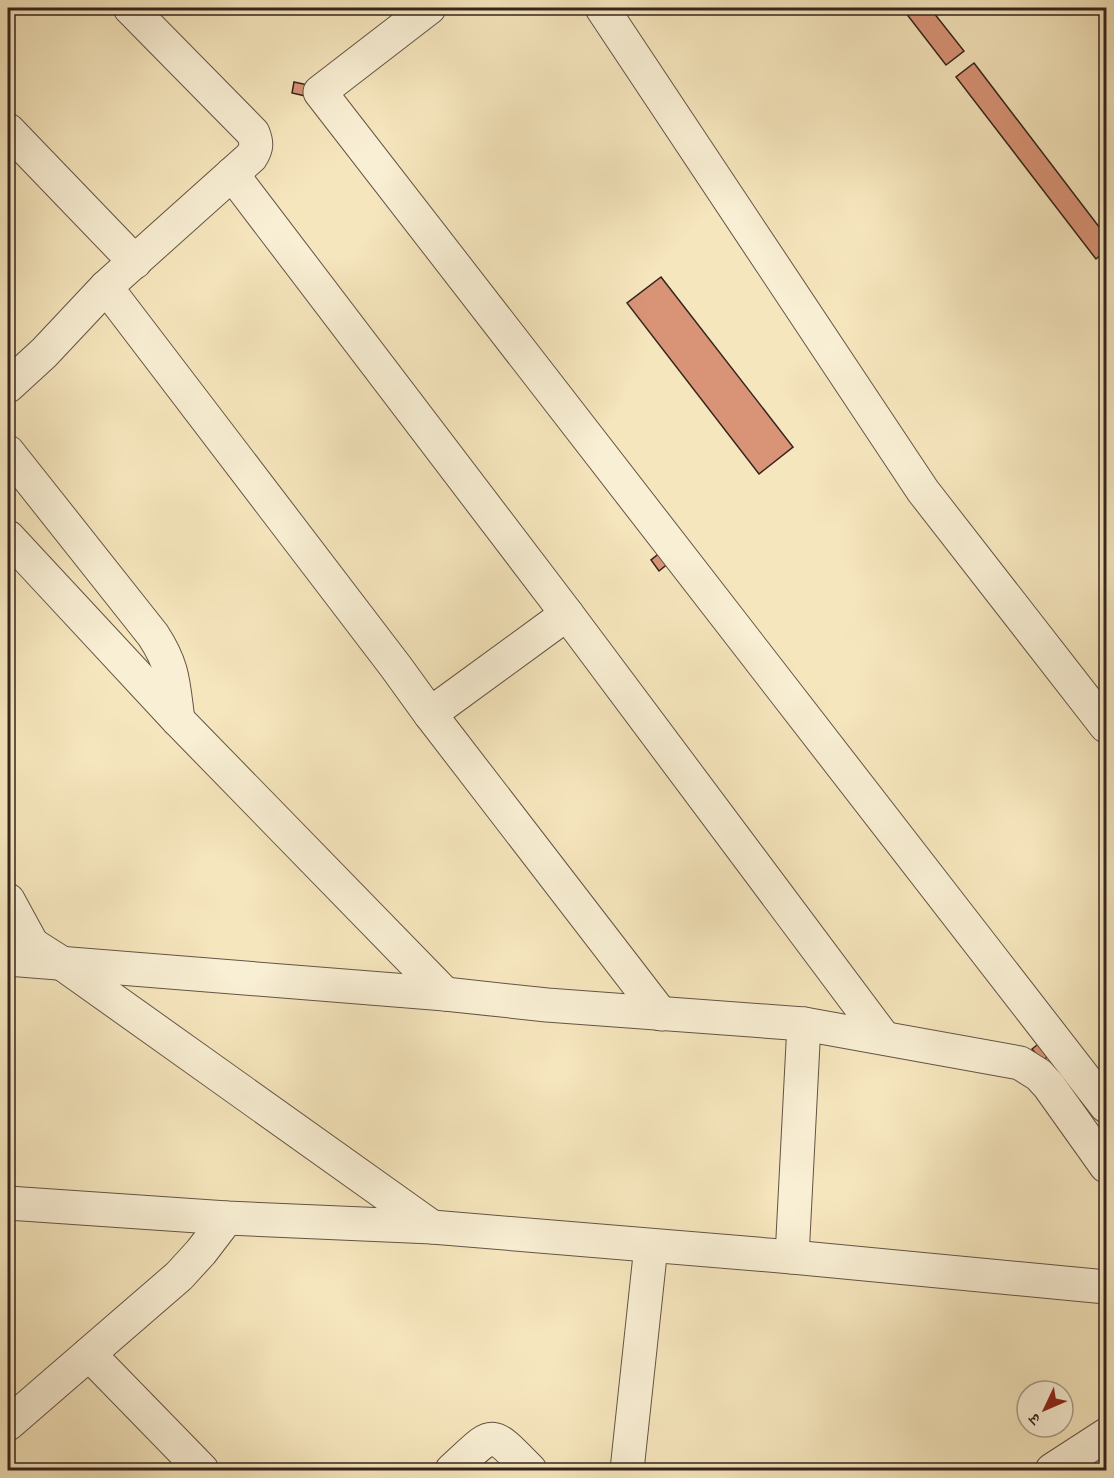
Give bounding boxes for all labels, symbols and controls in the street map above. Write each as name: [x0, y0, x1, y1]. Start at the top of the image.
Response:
north arrow: [1015, 1379, 1075, 1439]
text: उ: [1024, 1408, 1046, 1429]

